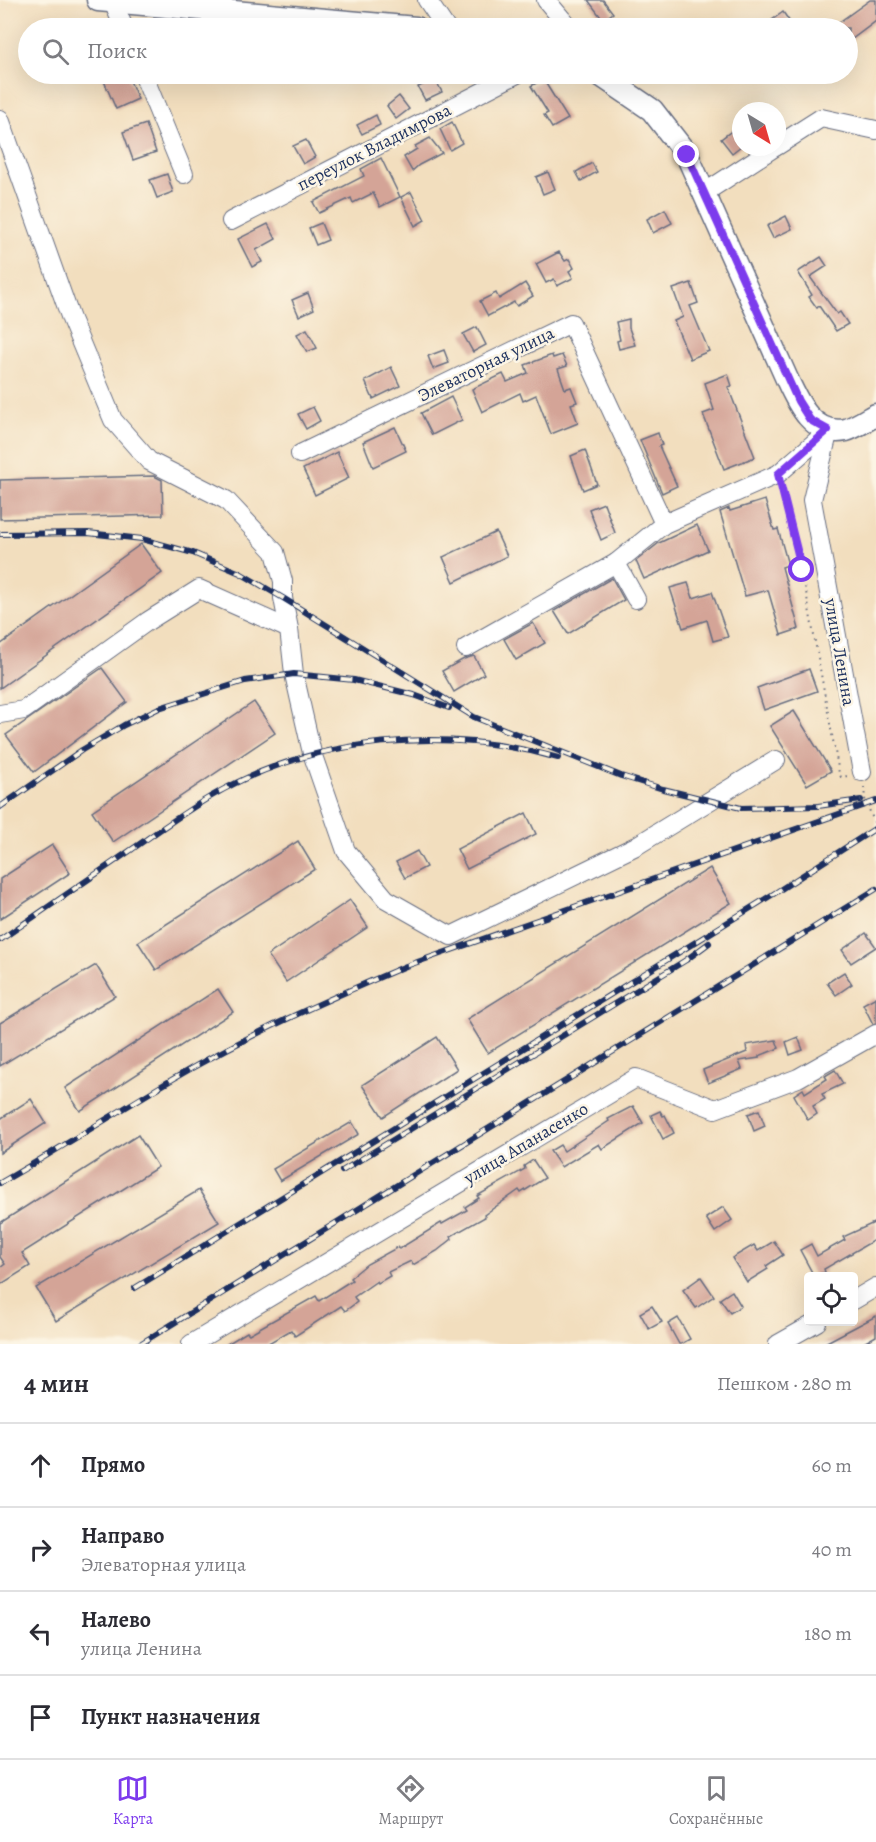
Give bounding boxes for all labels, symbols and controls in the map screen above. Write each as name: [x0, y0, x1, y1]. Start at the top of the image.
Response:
search box: [18, 18, 858, 84]
icon: search: [39, 35, 72, 68]
text: Поиск: [87, 36, 147, 66]
street label: переулок Владимрова: [293, 97, 456, 196]
north arrow: [732, 102, 786, 156]
route end: [673, 141, 699, 167]
street label: Элеваторная улица: [414, 320, 559, 407]
route start: [788, 556, 814, 582]
street label: улица Ленина: [819, 595, 861, 708]
street label: улица Апанасенко: [458, 1096, 593, 1190]
map controls: [804, 1272, 858, 1326]
button: locate: [804, 1272, 858, 1326]
text: 4 мин: [24, 1366, 89, 1401]
text: Пешком · 280 m: [717, 1370, 852, 1397]
icon: ahead: [24, 1449, 57, 1482]
text: Прямо: [81, 1450, 145, 1480]
text: 60 m: [812, 1452, 852, 1479]
text: Направо: [81, 1521, 164, 1551]
icon: right: [24, 1533, 57, 1566]
text: 40 m: [812, 1536, 852, 1563]
text: Элеваторная улица: [81, 1551, 246, 1578]
text: Налево: [81, 1605, 151, 1635]
icon: left: [24, 1617, 57, 1650]
text: 180 m: [804, 1620, 852, 1647]
text: улица Ленина: [81, 1635, 202, 1662]
icon: arrive: [24, 1701, 57, 1734]
text: Пункт назначения: [81, 1702, 260, 1732]
tab: Карта: [113, 1772, 153, 1830]
tab: Маршрут: [379, 1772, 443, 1830]
tab: Сохранённые: [669, 1772, 763, 1830]

